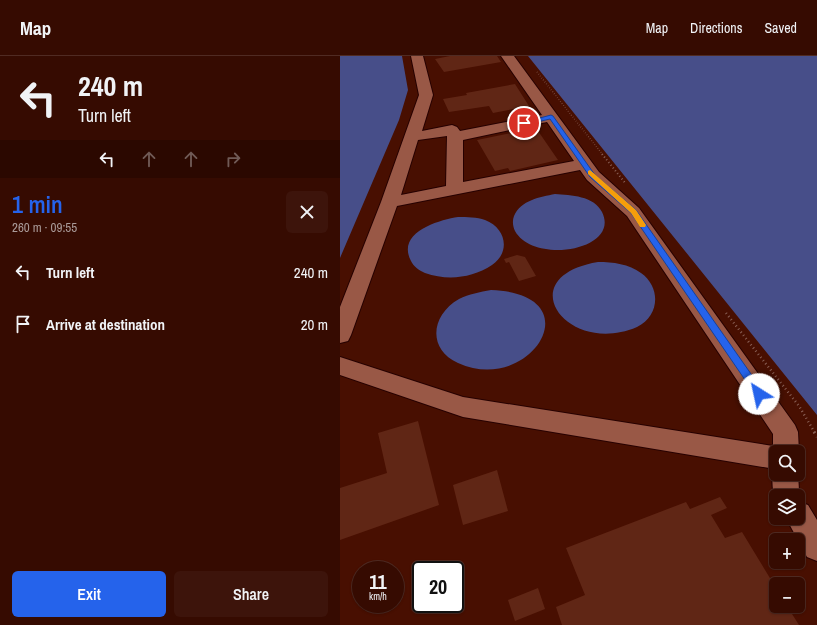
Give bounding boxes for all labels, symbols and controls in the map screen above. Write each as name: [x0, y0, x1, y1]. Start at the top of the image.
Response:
text: Map: [20, 15, 51, 41]
text: Map: [646, 19, 668, 37]
text: Directions: [690, 19, 742, 37]
text: Saved: [764, 19, 797, 37]
text: 240 m: [78, 67, 143, 105]
icon: left: [12, 72, 64, 124]
text: Turn left: [78, 103, 131, 128]
pin: [507, 106, 541, 140]
icon: arrive: [513, 112, 535, 134]
icon: left: [96, 148, 118, 170]
icon: ahead: [138, 148, 160, 170]
icon: ahead: [180, 148, 202, 170]
icon: right: [222, 148, 244, 170]
text: 1 min: [12, 188, 63, 220]
button: close: [286, 191, 328, 233]
text: 260 m · 09:55: [12, 219, 77, 236]
icon: left: [12, 261, 34, 283]
text: Turn left: [46, 262, 94, 283]
text: 240 m: [294, 262, 328, 283]
icon: arrive: [12, 313, 34, 335]
text: Arrive at destination: [46, 314, 165, 335]
text: 20 m: [301, 314, 328, 335]
position arrow: [738, 373, 780, 415]
map controls: [769, 445, 805, 613]
button: search: [769, 445, 805, 481]
button: layers: [769, 489, 805, 525]
button: +: [769, 533, 805, 569]
speed limit sign: 20: [412, 561, 464, 613]
text: 11: [369, 568, 387, 595]
button: Exit: [12, 571, 166, 617]
button: Share: [174, 571, 328, 617]
button: −: [769, 577, 805, 613]
text: km/h: [369, 590, 387, 603]

